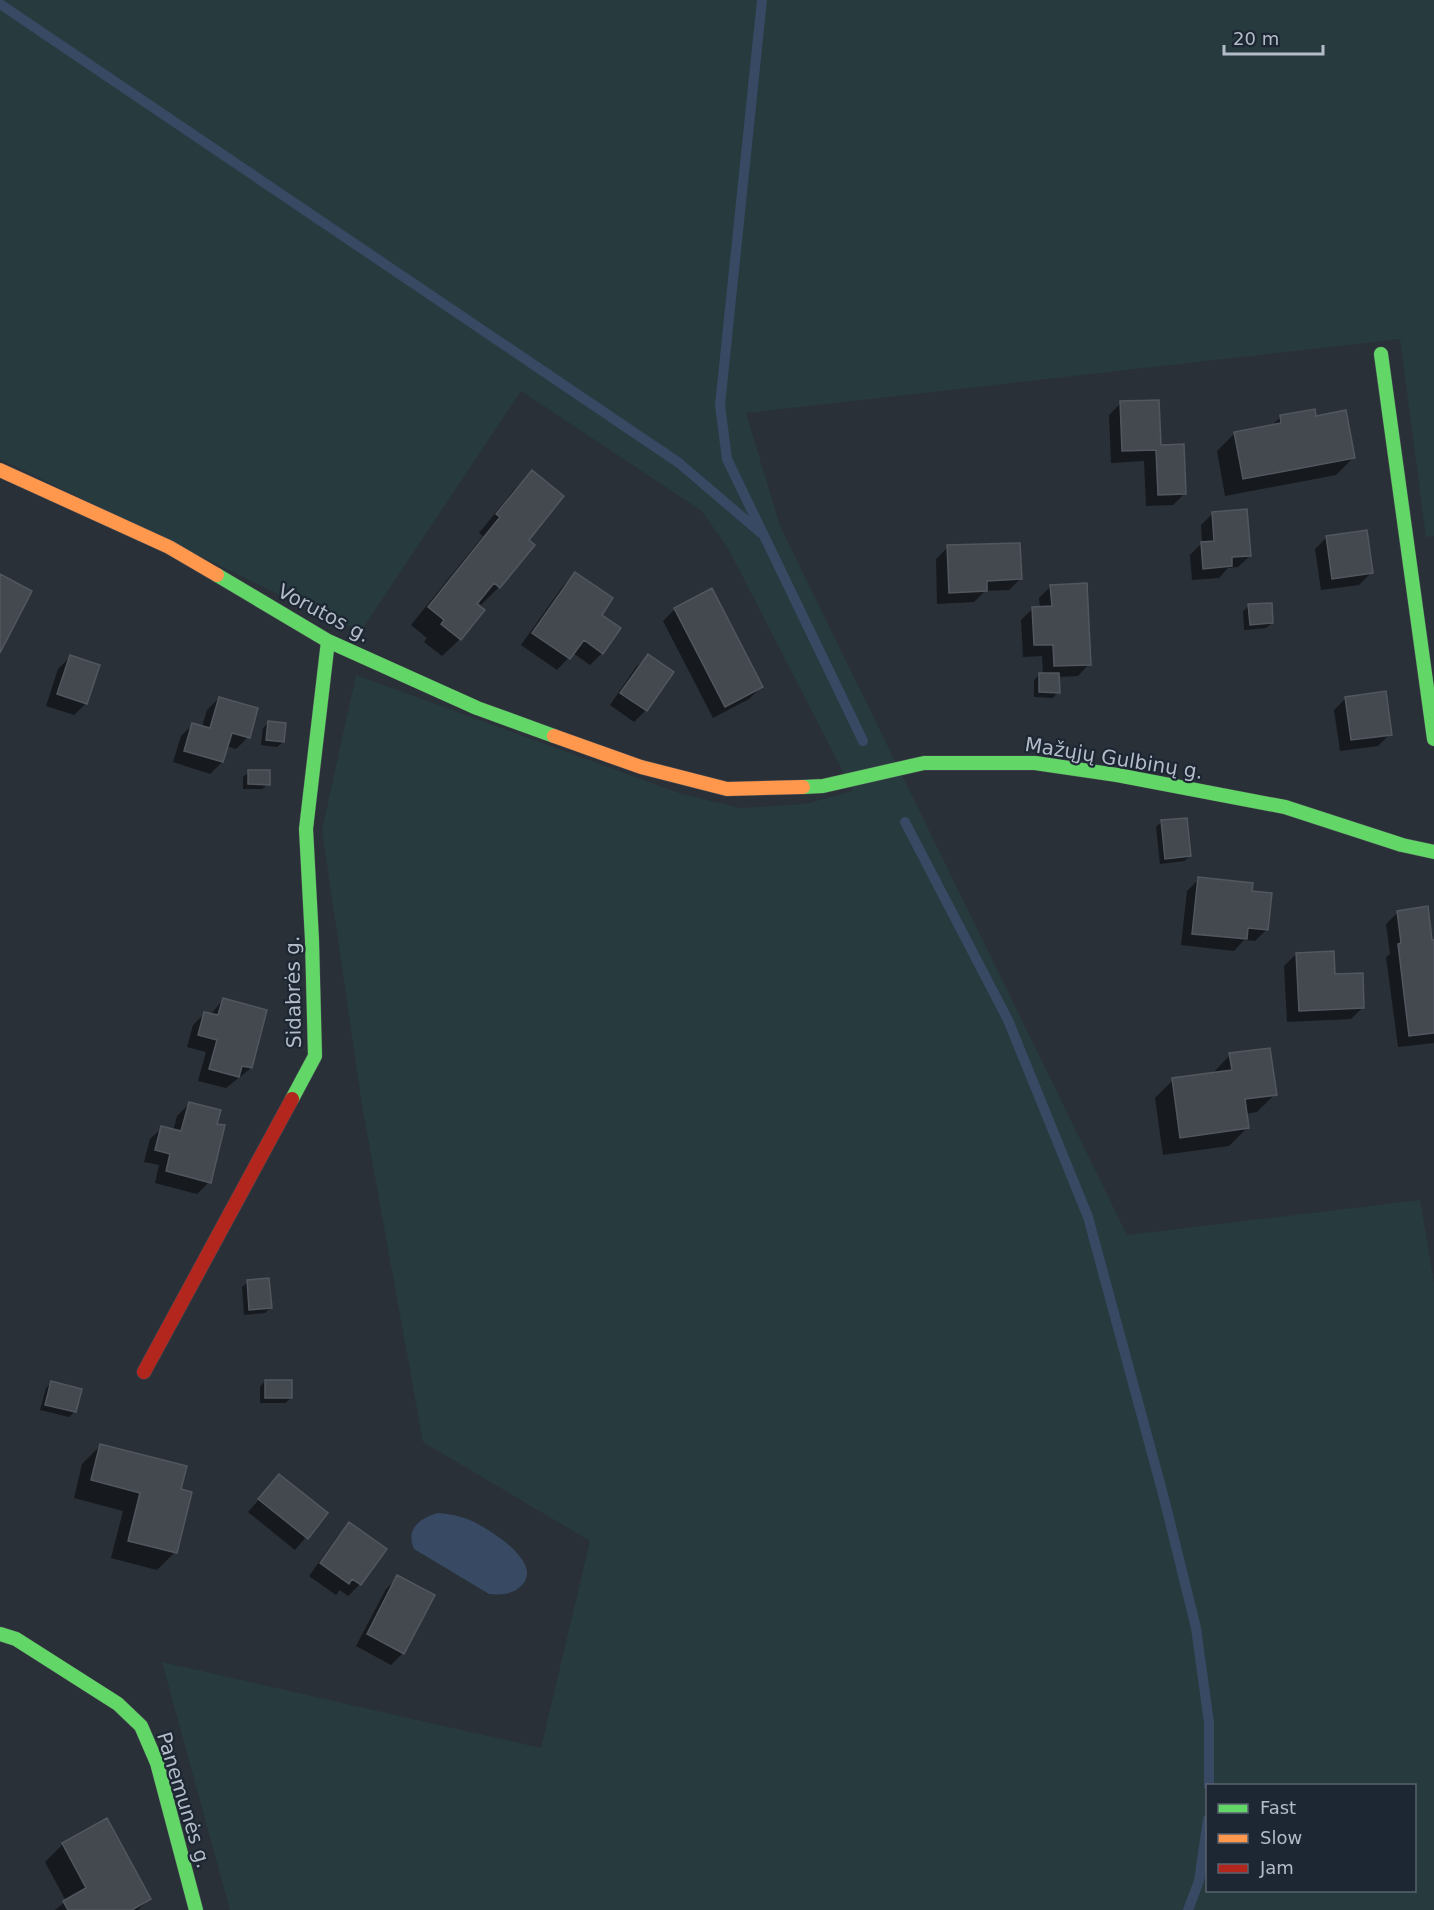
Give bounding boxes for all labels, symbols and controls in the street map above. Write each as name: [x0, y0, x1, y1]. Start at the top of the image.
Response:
scale bar: [1224, 18, 1323, 56]
text: 20 m: [1233, 28, 1279, 49]
street label: Vorutos g.: [274, 579, 374, 647]
street label: Mažųjų Gulbinų g.: [1023, 732, 1205, 784]
street label: Sidabrės g.: [280, 936, 306, 1048]
street label: Panemunės g.: [152, 1729, 216, 1871]
legend: [1206, 1784, 1416, 1892]
text: Fast: [1260, 1797, 1296, 1818]
text: Slow: [1260, 1827, 1302, 1848]
text: Jam: [1259, 1857, 1294, 1878]

